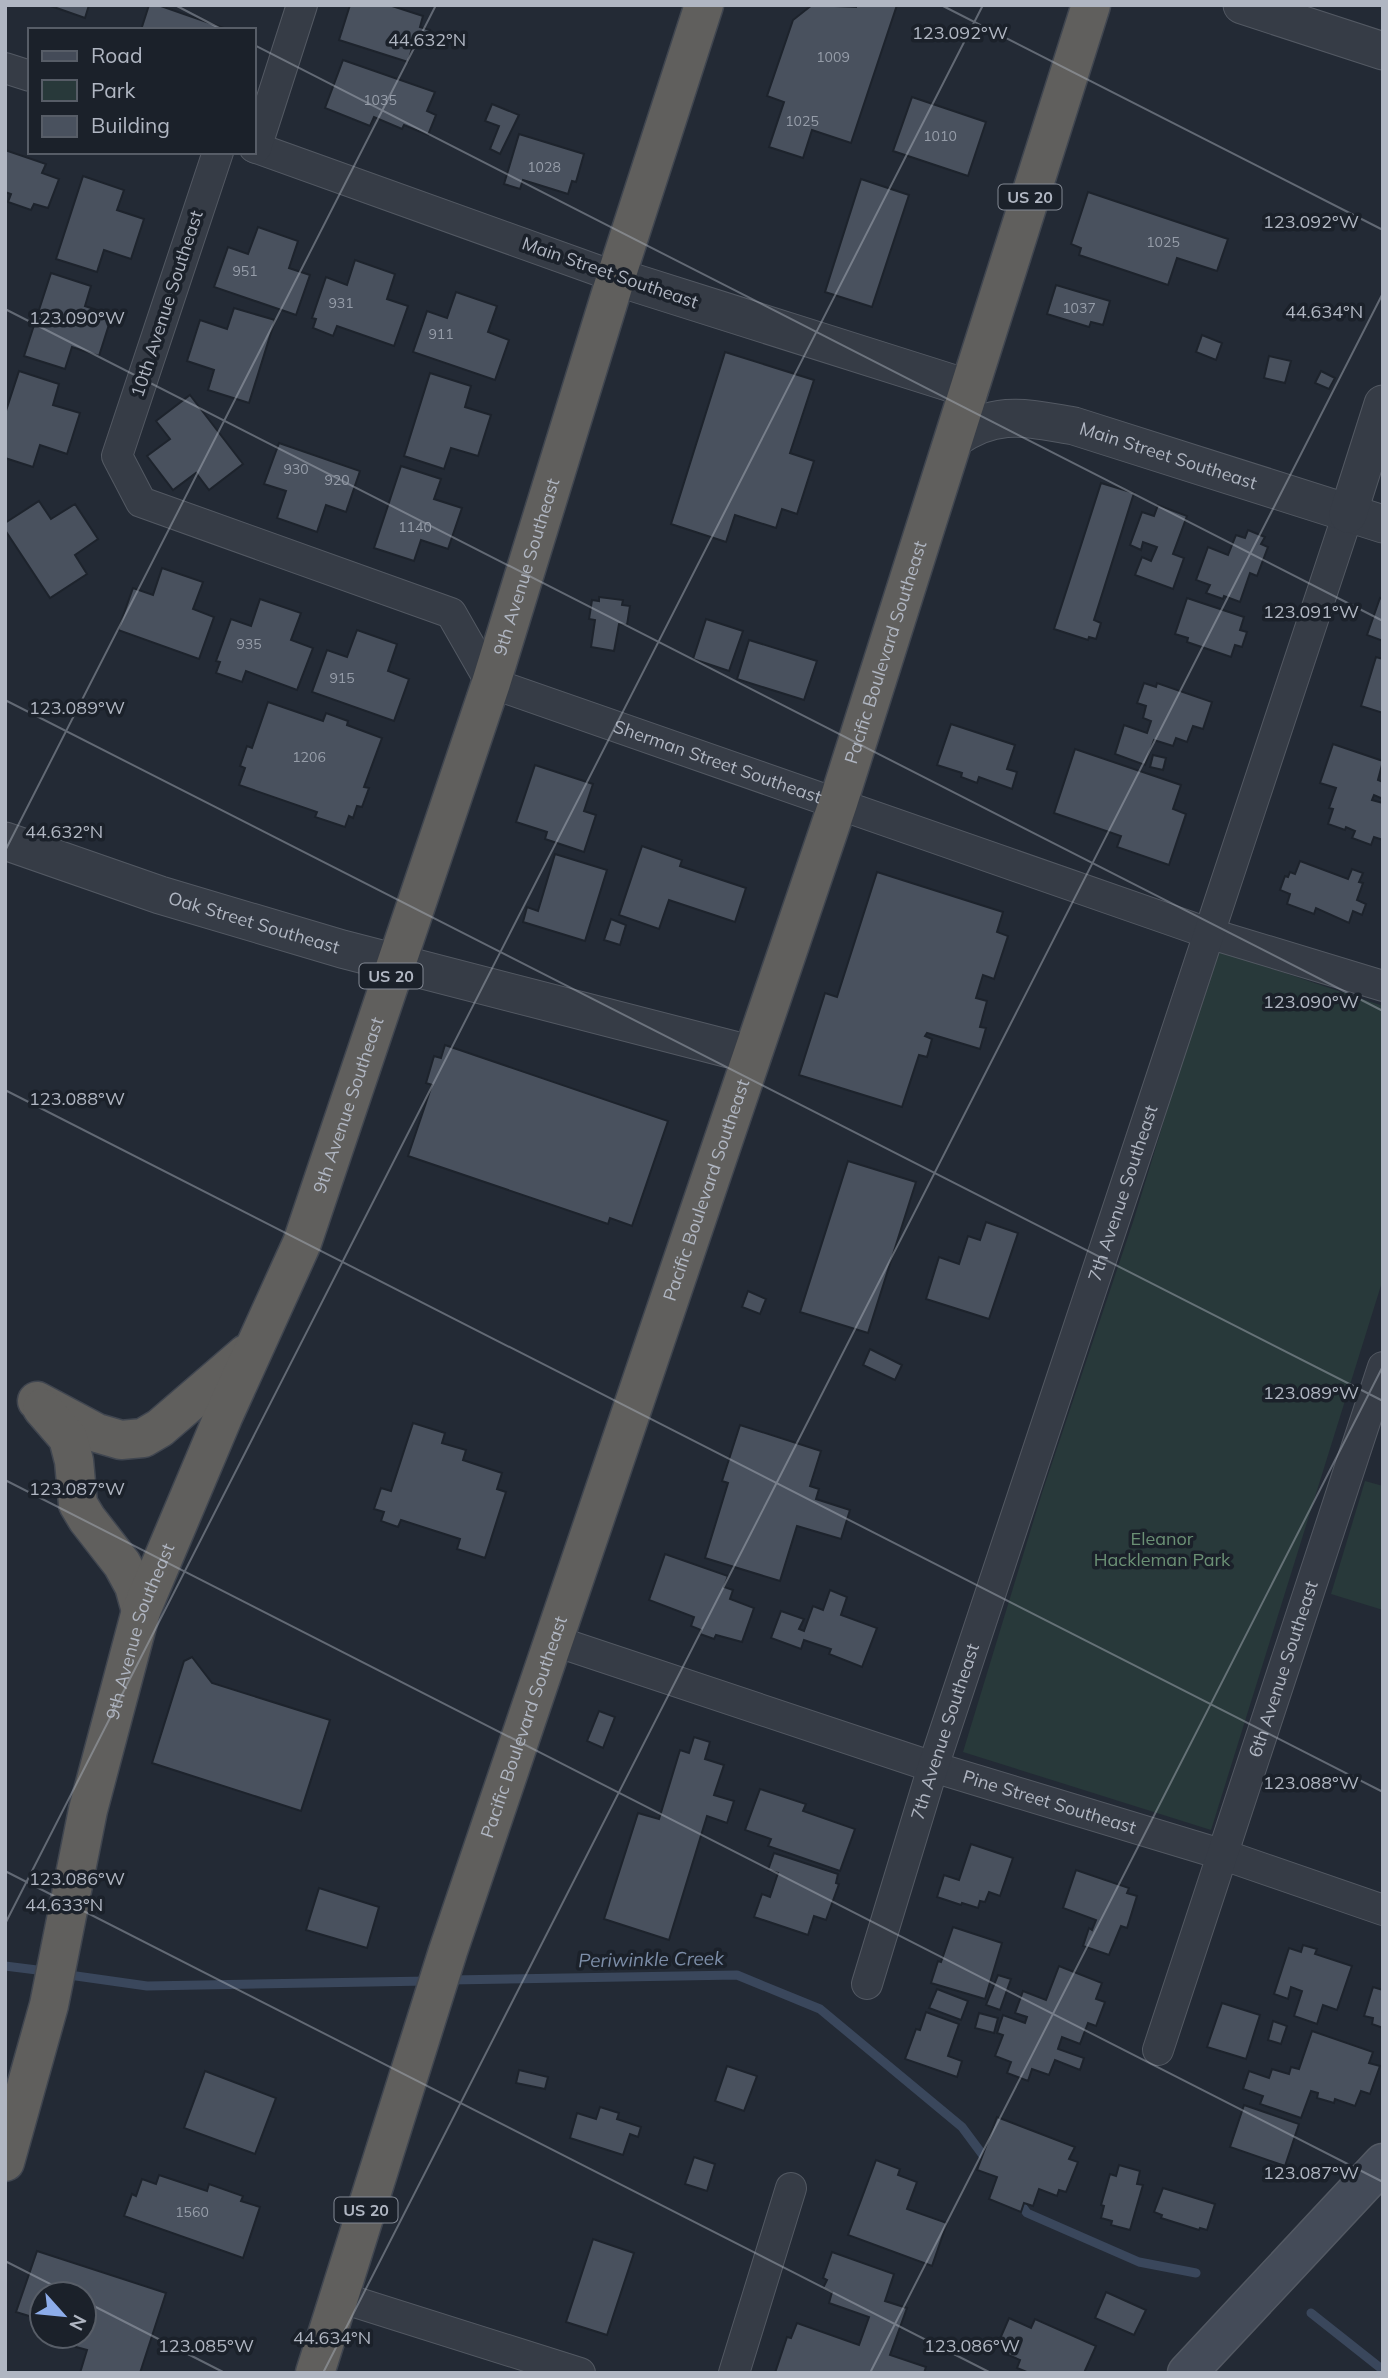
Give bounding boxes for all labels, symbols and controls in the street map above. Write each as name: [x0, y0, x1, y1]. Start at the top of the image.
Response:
text: 123.092°W: [912, 21, 1008, 44]
legend: [28, 28, 256, 154]
text: 44.632°N: [388, 28, 466, 51]
text: Road: [91, 42, 142, 68]
house number: 1009: [816, 48, 850, 66]
text: Park: [91, 77, 135, 103]
house number: 1035: [363, 91, 397, 109]
text: Building: [91, 112, 170, 138]
house number: 1025: [785, 112, 819, 130]
house number: 1010: [923, 127, 957, 145]
house number: 1028: [527, 158, 561, 176]
road number: US 20: [998, 184, 1062, 210]
street label: 10th Avenue Southeast: [125, 208, 208, 400]
text: 123.092°W: [1263, 210, 1359, 233]
street label: Main Street Southeast: [519, 232, 701, 313]
house number: 1025: [1146, 233, 1180, 251]
house number: 951: [232, 262, 258, 280]
house number: 931: [328, 294, 354, 312]
house number: 1037: [1062, 299, 1096, 317]
text: 44.634°N: [1285, 300, 1363, 323]
text: 123.090°W: [29, 306, 125, 329]
house number: 911: [428, 325, 454, 343]
street label: Main Street Southeast: [1077, 416, 1260, 494]
house number: 930: [283, 460, 309, 478]
house number: 920: [324, 471, 350, 489]
street label: 9th Avenue Southeast: [488, 475, 564, 658]
house number: 1140: [398, 518, 432, 536]
street label: Pacific Boulevard Southeast: [839, 538, 931, 767]
text: 123.091°W: [1263, 600, 1359, 623]
house number: 935: [236, 635, 262, 653]
house number: 915: [329, 669, 355, 687]
text: 123.089°W: [29, 696, 125, 719]
street label: Sherman Street Southeast: [610, 715, 825, 808]
house number: 1206: [292, 748, 326, 766]
text: 44.632°N: [25, 820, 103, 843]
street label: Oak Street Southeast: [165, 886, 342, 959]
road number: US 20: [360, 964, 422, 988]
text: 123.090°W: [1263, 990, 1359, 1013]
street label: 9th Avenue Southeast: [308, 1014, 388, 1196]
street label: Pacific Boulevard Southeast: [658, 1076, 754, 1304]
text: 123.088°W: [29, 1087, 125, 1110]
street label: 7th Avenue Southeast: [1083, 1102, 1162, 1284]
text: 123.089°W: [1263, 1381, 1359, 1404]
text: 123.087°W: [29, 1477, 125, 1500]
park label: Eleanor Hackleman Park: [1094, 1527, 1231, 1571]
street label: 9th Avenue Southeast: [101, 1540, 179, 1722]
street label: 6th Avenue Southeast: [1243, 1578, 1323, 1760]
street label: Pacific Boulevard Southeast: [475, 1613, 572, 1841]
street label: 7th Avenue Southeast: [906, 1640, 984, 1823]
street label: Pine Street Southeast: [960, 1765, 1139, 1839]
text: 123.088°W: [1263, 1771, 1359, 1794]
text: 123.086°W: [29, 1867, 125, 1890]
text: 44.633°N: [25, 1893, 103, 1916]
water label: Periwinkle Creek: [578, 1946, 725, 1972]
text: 123.087°W: [1263, 2161, 1359, 2184]
road number: US 20: [334, 2198, 398, 2222]
house number: 1560: [175, 2203, 209, 2221]
north arrow: [28, 2280, 98, 2350]
text: N: [64, 2311, 92, 2335]
text: 44.634°N: [293, 2326, 371, 2349]
text: 123.085°W: [158, 2334, 254, 2357]
text: 123.086°W: [924, 2334, 1020, 2357]

